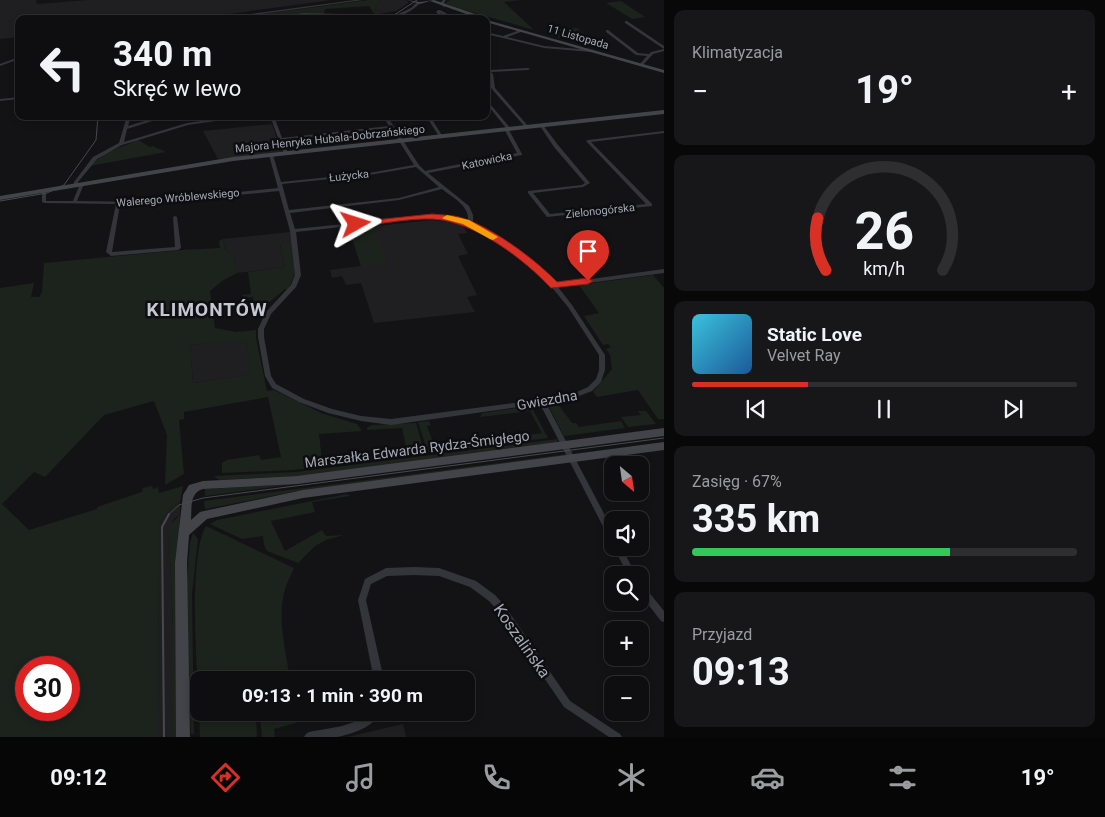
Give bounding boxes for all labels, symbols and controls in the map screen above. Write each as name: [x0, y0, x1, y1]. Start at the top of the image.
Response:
street label: 11 Listopada: [546, 22, 610, 52]
text: 340 m: [113, 34, 212, 75]
icon: left: [30, 35, 95, 100]
text: Klimatyzacja: [692, 43, 783, 62]
text: 19°: [855, 68, 914, 112]
text: −: [692, 75, 708, 108]
text: +: [1061, 75, 1077, 108]
text: Skręć w lewo: [113, 76, 241, 101]
street label: Majora Henryka Hubala-Dobrzańskiego: [234, 123, 426, 155]
street label: Katowicka: [461, 149, 513, 173]
street label: Łużycka: [328, 167, 370, 185]
street label: Walerego Wróblewskiego: [116, 186, 240, 210]
position arrow: [329, 197, 381, 249]
street label: Zielonogórska: [565, 201, 635, 221]
text: 26: [855, 201, 914, 262]
pin: [567, 230, 609, 281]
icon: arrive: [574, 237, 602, 265]
text: km/h: [864, 258, 905, 279]
district label: KLIMONTÓW: [146, 298, 268, 321]
text: Static Love: [767, 323, 862, 346]
text: Velvet Ray: [767, 346, 841, 365]
street label: Gwiezdna: [516, 387, 578, 413]
icon: previous: [742, 395, 770, 423]
icon: pause: [870, 395, 898, 423]
icon: next: [999, 395, 1027, 423]
street label: Marszałka Edwarda Rydza-Śmigłego: [304, 426, 530, 471]
north arrow: [604, 456, 649, 501]
map controls: [604, 456, 649, 721]
text: Zasięg · 67%: [692, 472, 782, 491]
text: 335 km: [692, 497, 820, 541]
button: sound: [604, 511, 649, 556]
button: search: [604, 566, 649, 611]
street label: Koszalińska: [490, 601, 554, 681]
button: +: [604, 621, 649, 666]
text: Przyjazd: [692, 625, 752, 644]
text: 09:13: [692, 650, 790, 694]
speed limit sign: 30: [15, 656, 80, 721]
button: −: [604, 676, 649, 721]
text: 09:13 · 1 min · 390 m: [242, 684, 423, 707]
icon: directions: [208, 760, 243, 795]
icon: music: [343, 760, 378, 795]
icon: phone: [479, 760, 514, 795]
icon: climate: [614, 760, 649, 795]
icon: car: [750, 760, 785, 795]
icon: filters: [885, 760, 920, 795]
text: 09:12: [50, 765, 107, 790]
text: 19°: [1021, 765, 1055, 790]

